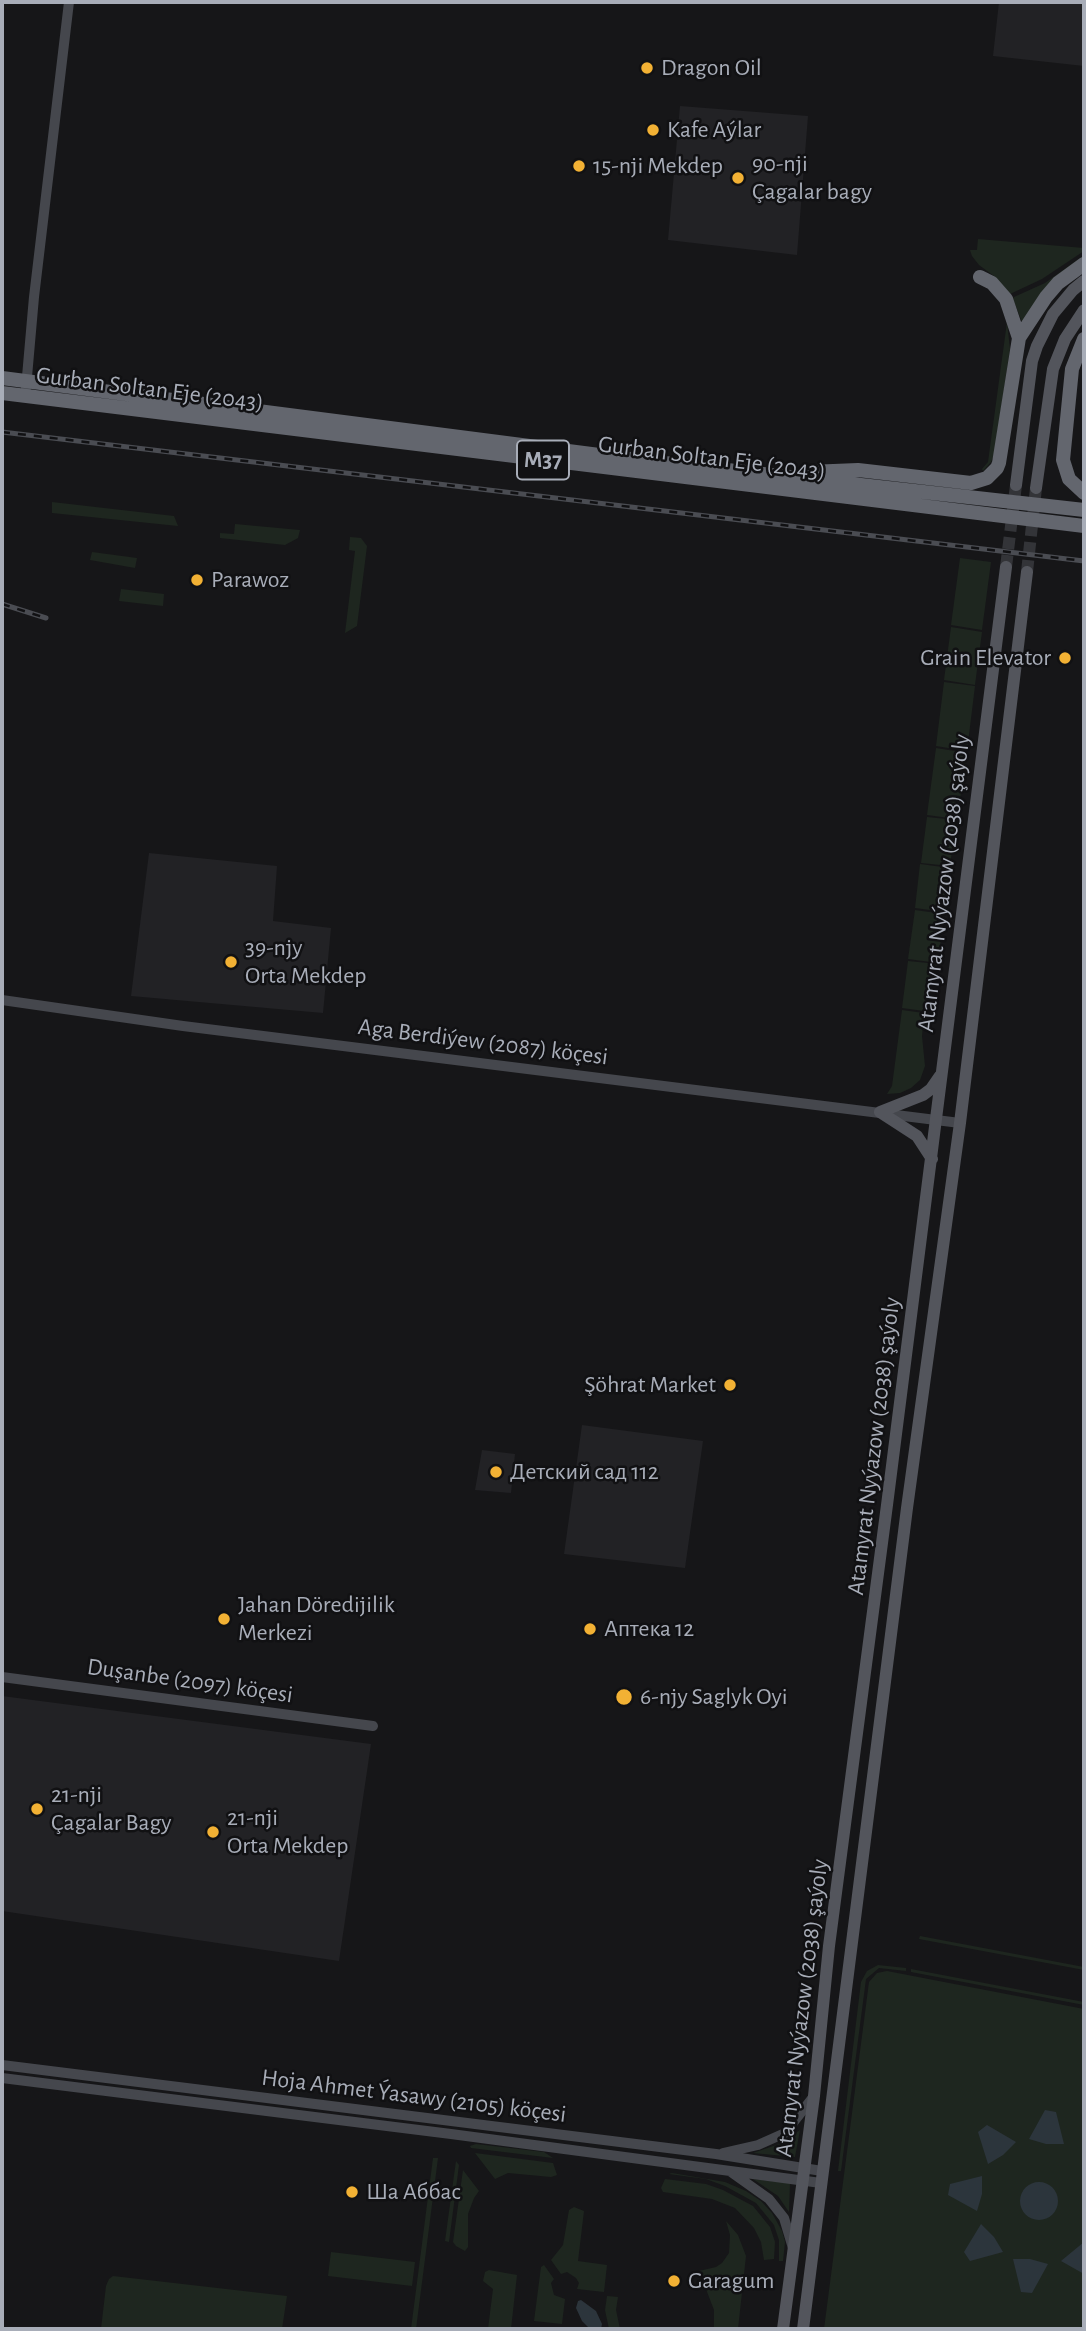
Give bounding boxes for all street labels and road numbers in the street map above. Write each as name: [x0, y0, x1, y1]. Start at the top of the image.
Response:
street label: Gurban Soltan Eje (2043): [35, 361, 265, 417]
street label: Gurban Soltan Eje (2043): [597, 430, 827, 486]
road number: M37: [517, 440, 569, 480]
street label: Atamyrat Nyýazow (2038) şaýoly: [911, 732, 977, 1034]
street label: Aga Berdiýew (2087) köçesi: [356, 1012, 610, 1072]
street label: Atamyrat Nyýazow (2038) şaýoly: [841, 1295, 907, 1597]
street label: Duşanbe (2097) köçesi: [85, 1652, 295, 1710]
street label: Atamyrat Nyýazow (2038) şaýoly: [769, 1857, 835, 2159]
street label: Hoja Ahmet Ýasawy (2105) köçesi: [260, 2063, 568, 2129]

